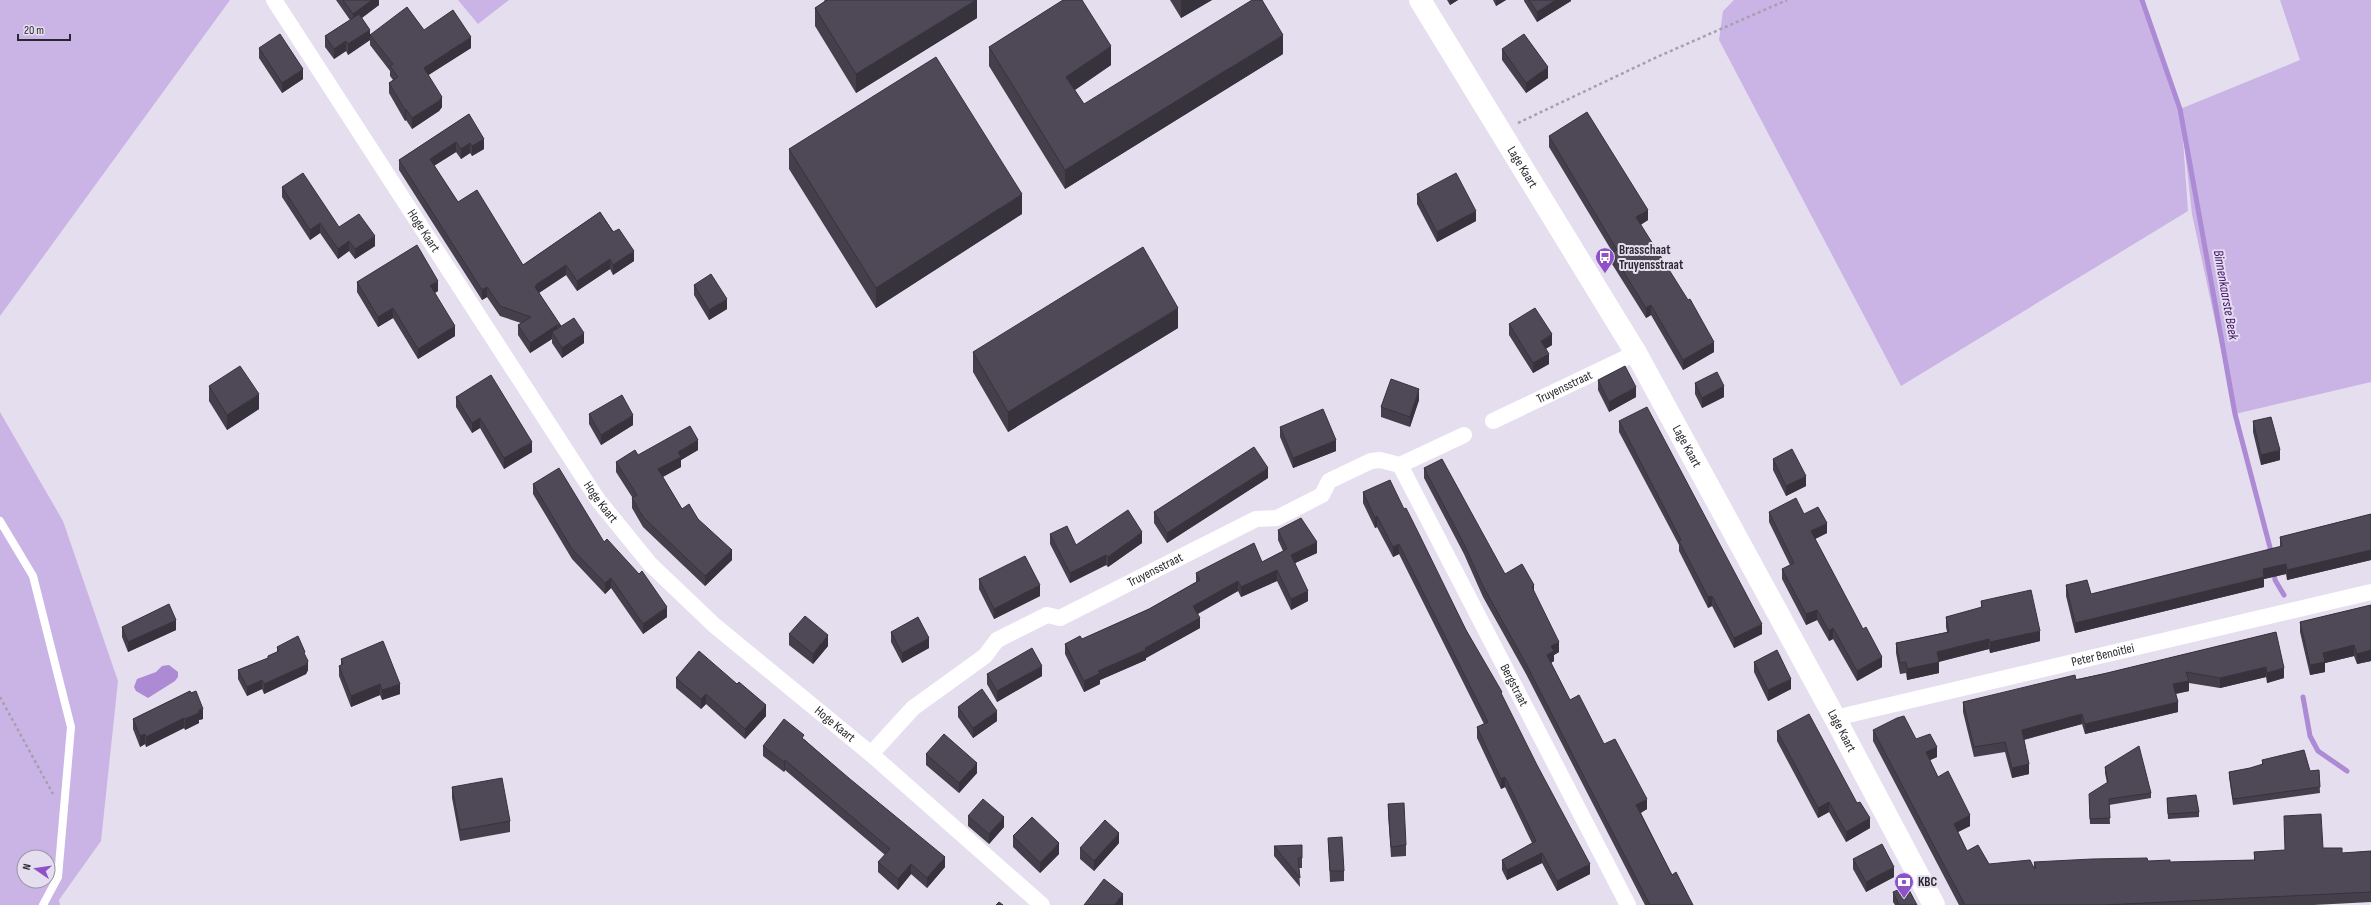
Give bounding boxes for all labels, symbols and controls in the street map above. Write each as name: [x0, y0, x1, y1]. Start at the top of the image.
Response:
scale bar: [18, 16, 70, 42]
text: 20 m: [24, 23, 44, 38]
street label: Lage Kaart: [1503, 143, 1541, 191]
street label: Hoge Kaart: [404, 206, 443, 255]
place label: Brasschaat Truyensstraat: [1619, 242, 1684, 273]
bus stop icon: Brasschaat Truyensstraat: [1594, 246, 1616, 274]
water label: Binnenkaarste Beek: [2210, 249, 2242, 342]
street label: Truyensstraat: [1534, 367, 1595, 407]
street label: Lage Kaart: [1669, 422, 1705, 470]
street label: Hoge Kaart: [580, 478, 621, 526]
street label: Truyensstraat: [1125, 549, 1186, 591]
street label: Peter Benoitlei: [2070, 640, 2136, 670]
street label: Bergstraat: [1496, 661, 1532, 709]
street label: Hoge Kaart: [811, 703, 858, 746]
street label: Lage Kaart: [1824, 707, 1860, 755]
north arrow: [16, 849, 56, 889]
text: N: [20, 862, 34, 871]
bank icon: KBC: [1893, 871, 1915, 899]
place label: KBC: [1918, 874, 1938, 890]

